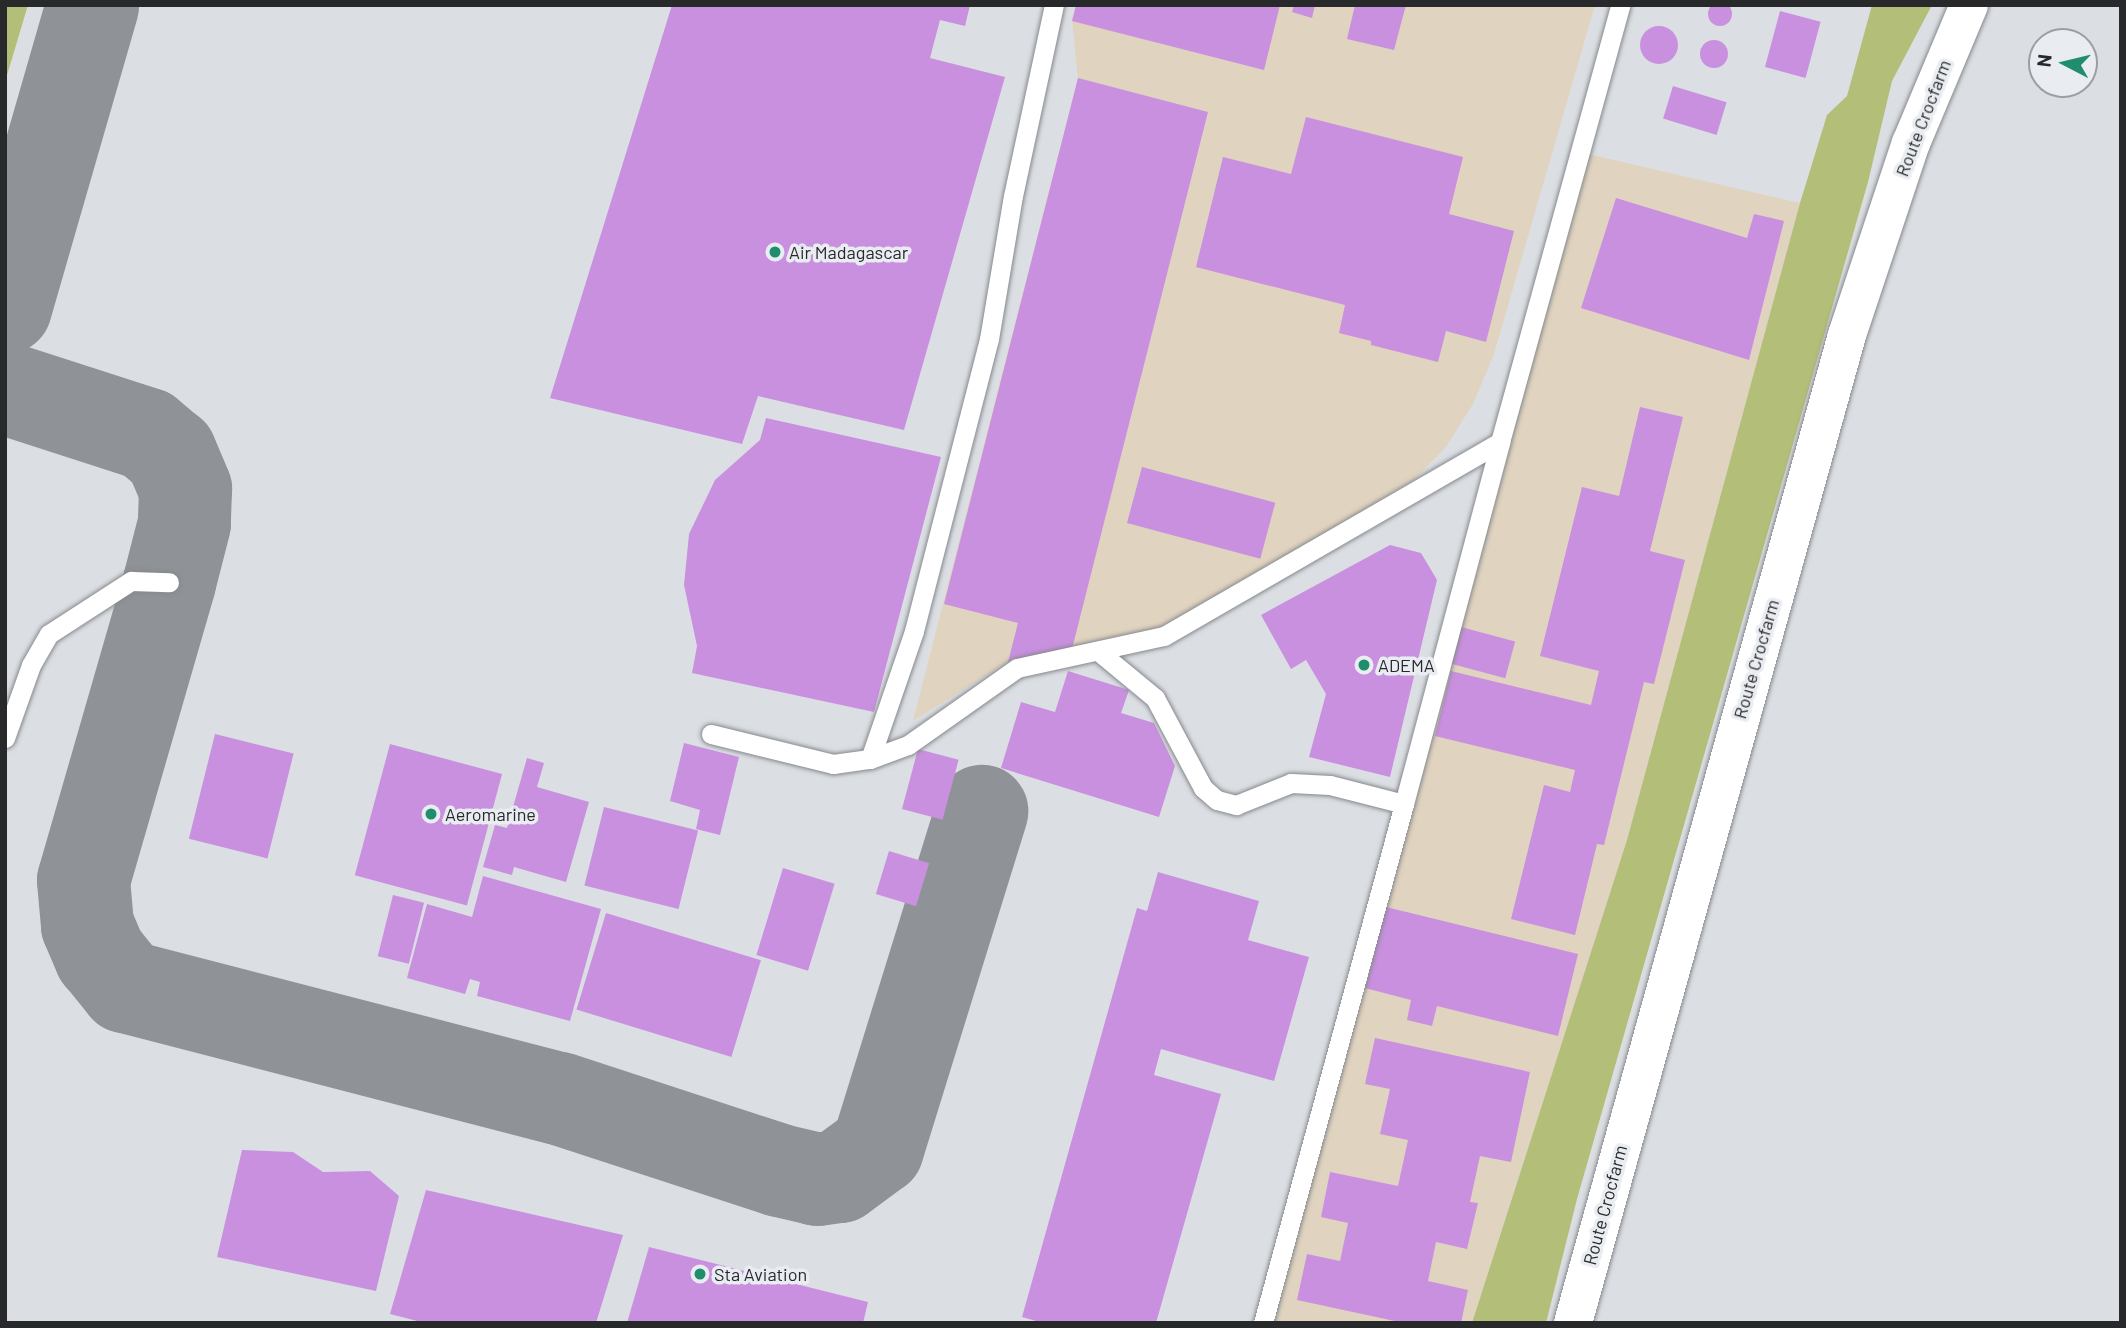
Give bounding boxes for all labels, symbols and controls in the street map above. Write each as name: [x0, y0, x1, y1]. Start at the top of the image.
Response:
north arrow: [2028, 28, 2098, 98]
text: N: [2031, 53, 2056, 68]
street label: Route Crocfarm: [1891, 57, 1955, 179]
place label: Air Madagascar: [789, 241, 908, 263]
marker: Air Madagascar: [767, 244, 783, 260]
street label: Route Crocfarm: [1729, 597, 1783, 721]
place label: ADEMA: [1378, 654, 1435, 676]
marker: ADEMA: [1356, 657, 1372, 673]
place label: Aeromarine: [445, 803, 536, 825]
marker: Aeromarine: [423, 806, 439, 822]
street label: Route Crocfarm: [1579, 1143, 1631, 1267]
place label: Sta Aviation: [714, 1263, 807, 1285]
marker: Sta Aviation: [692, 1266, 708, 1282]

